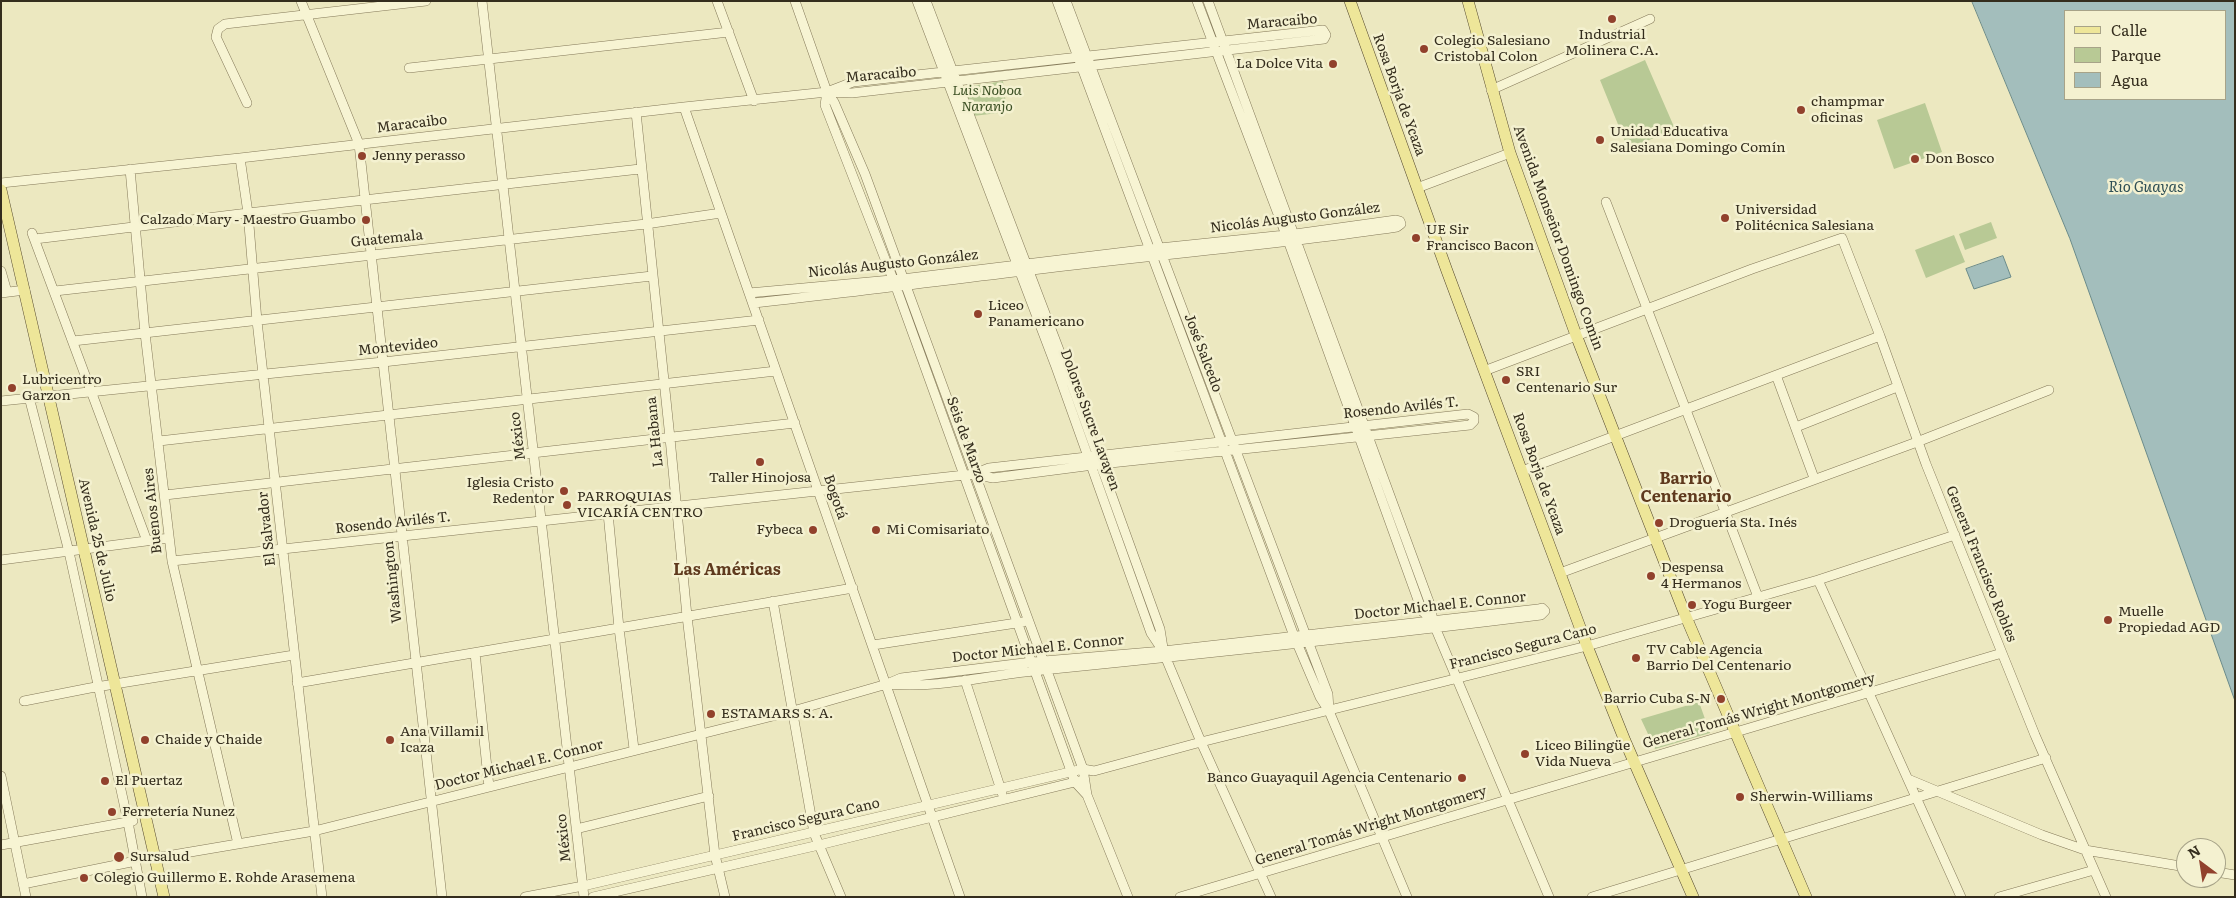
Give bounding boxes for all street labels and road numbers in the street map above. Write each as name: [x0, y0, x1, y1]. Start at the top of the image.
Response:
street label: Maracaibo: [1246, 11, 1318, 33]
street label: Rosa Borja de Ycaza: [1369, 32, 1429, 158]
street label: Maracaibo: [845, 64, 917, 86]
street label: Maracaibo: [376, 111, 448, 137]
street label: Avenida Monseñor Domingo Comin: [1509, 123, 1607, 353]
street label: Nicolás Augusto González: [1209, 199, 1381, 237]
street label: Guatemala: [350, 227, 424, 251]
street label: Nicolás Augusto González: [807, 247, 979, 281]
street label: José Salcedo: [1180, 311, 1226, 395]
street label: Montevideo: [357, 334, 439, 360]
street label: Dolores Sucre Lavayen: [1057, 347, 1123, 493]
street label: Rosendo Avilés T.: [1342, 394, 1460, 422]
street label: Seis de Marzo: [943, 395, 989, 485]
street label: La Habana: [643, 396, 667, 468]
street label: México: [507, 411, 529, 461]
street label: Rosa Borja de Ycaza: [1509, 411, 1569, 537]
street label: Buenos Aires: [140, 467, 166, 555]
street label: Bogotá: [820, 473, 850, 521]
street label: Avenida 25 de Julio: [75, 477, 119, 603]
street label: General Francisco Robles: [1942, 484, 2020, 644]
street label: El Salvador: [255, 491, 279, 567]
street label: Rosendo Avilés T.: [334, 509, 452, 537]
street label: Washington: [380, 540, 406, 624]
street label: Doctor Michael E. Connor: [1353, 589, 1527, 623]
street label: Francisco Segura Cano: [1448, 621, 1598, 673]
street label: Doctor Michael E. Connor: [951, 632, 1125, 666]
street label: General Tomás Wright Montgomery: [1641, 670, 1877, 752]
street label: Doctor Michael E. Connor: [433, 736, 605, 794]
street label: General Tomás Wright Montgomery: [1253, 783, 1489, 869]
street label: Francisco Segura Cano: [730, 795, 882, 845]
street label: México: [553, 813, 575, 863]

